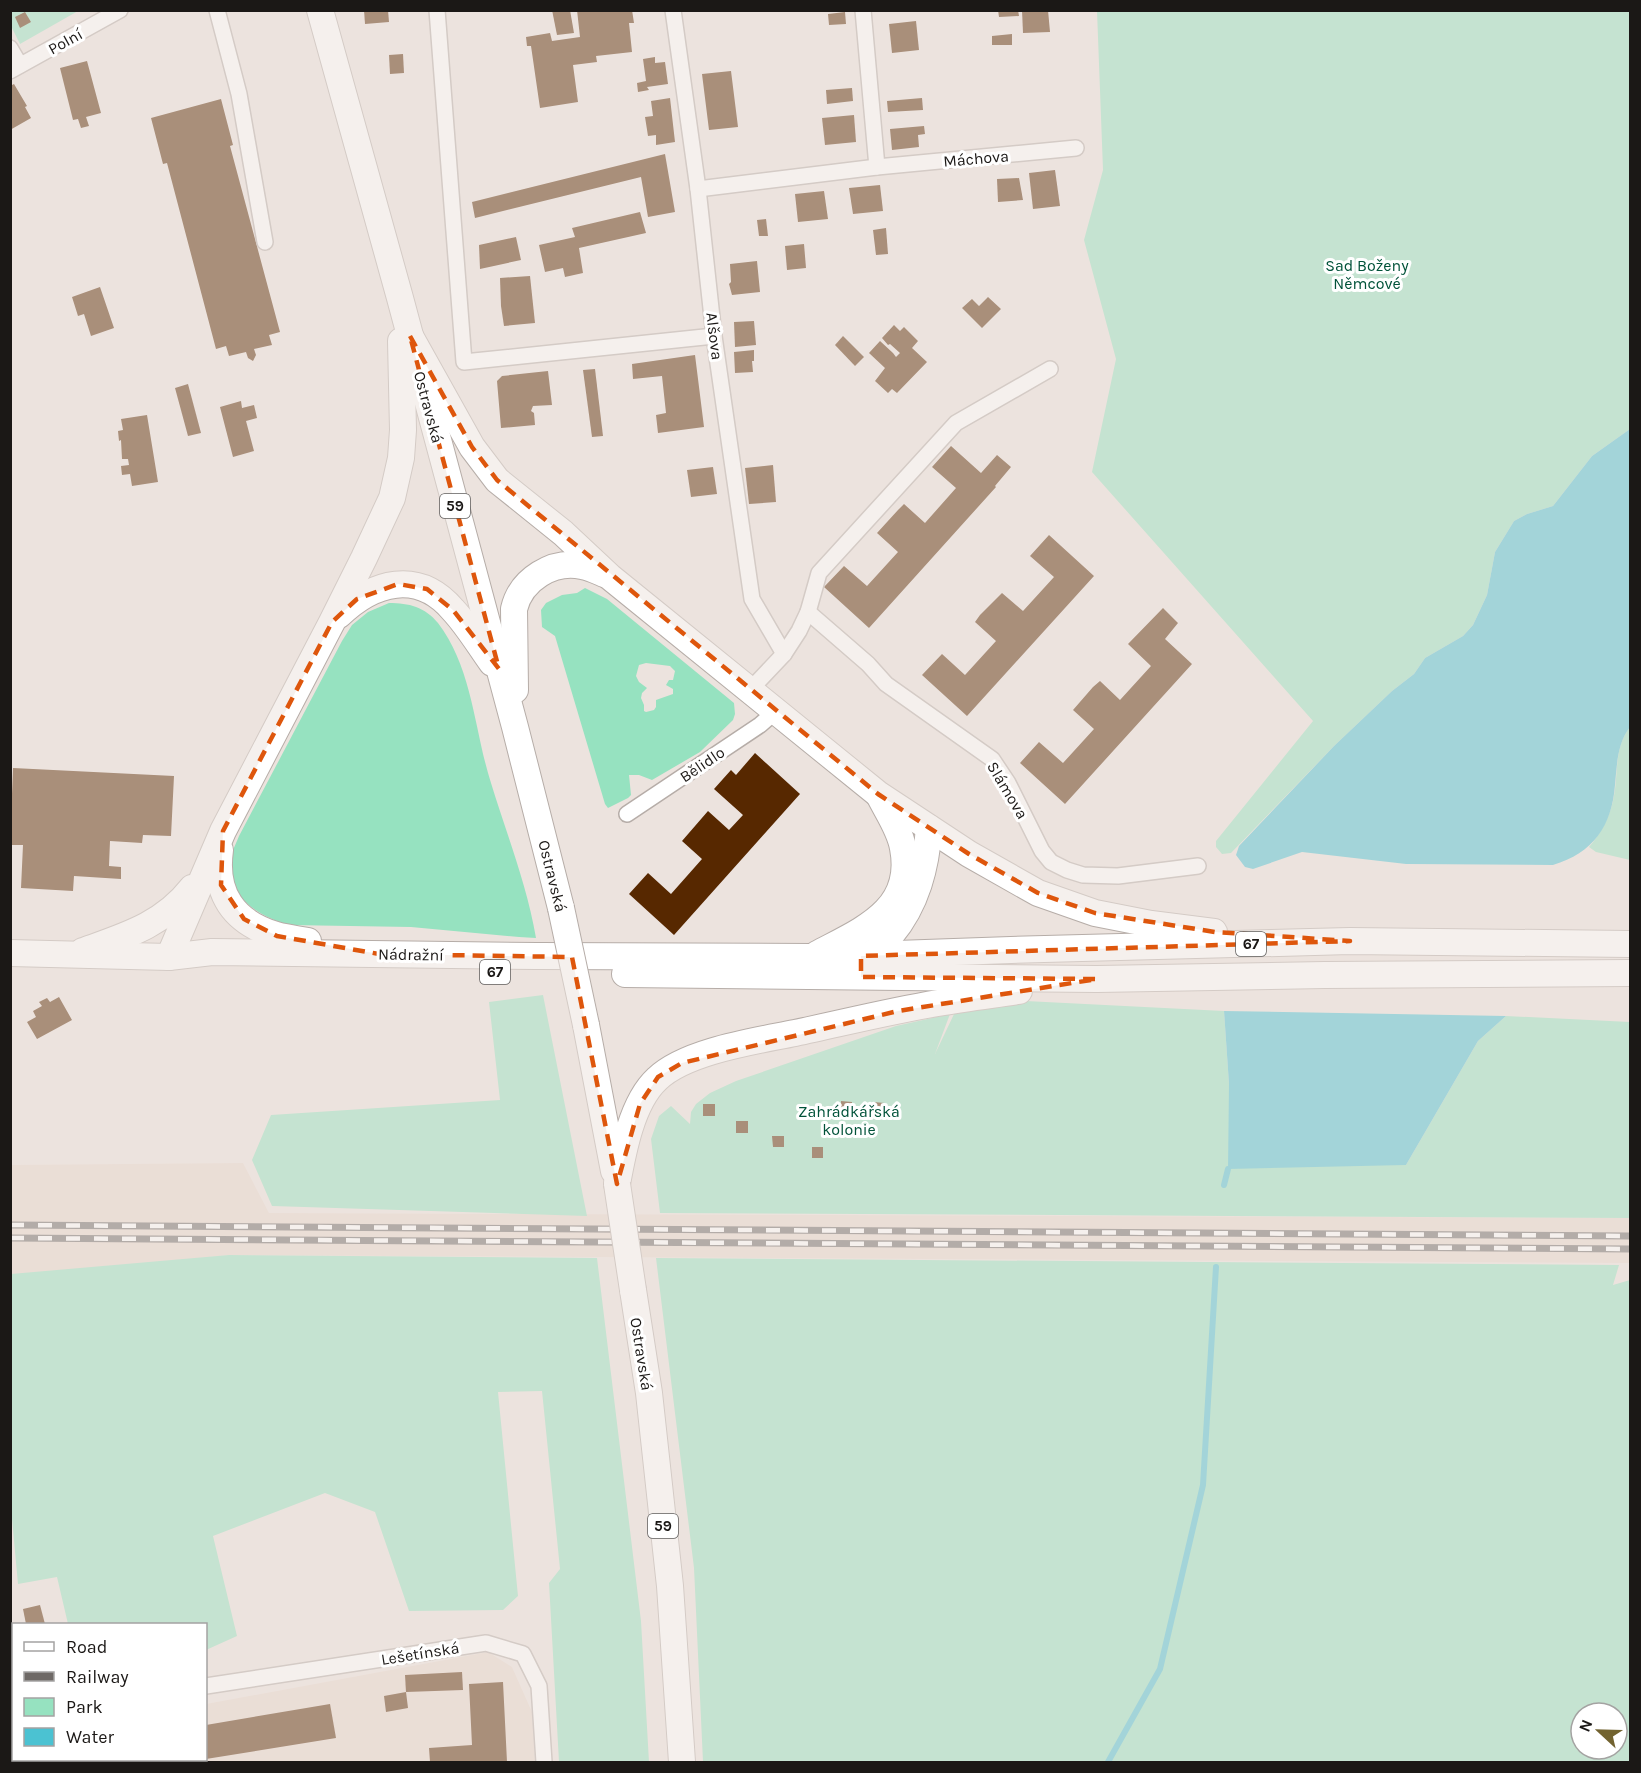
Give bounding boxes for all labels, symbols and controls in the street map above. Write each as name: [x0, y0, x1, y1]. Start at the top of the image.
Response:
street label: Polní: [45, 24, 86, 59]
street label: Máchova: [942, 146, 1010, 171]
park label: Sad Boženy Němcové: [1325, 256, 1409, 293]
street label: Alšova: [702, 311, 727, 361]
street label: Ostravská: [410, 369, 447, 445]
road number: 59: [440, 494, 470, 518]
street label: Bělidlo: [676, 743, 728, 786]
street label: Slámova: [983, 758, 1032, 822]
street label: Ostravská: [534, 838, 571, 914]
road number: 67: [1236, 932, 1266, 956]
street label: Nádražní: [378, 944, 444, 965]
road number: 67: [480, 960, 510, 984]
park label: Zahrádkářská kolonie: [798, 1102, 900, 1139]
street label: Ostravská: [626, 1316, 657, 1392]
road number: 59: [648, 1514, 678, 1538]
legend: [12, 1623, 207, 1761]
text: Road: [66, 1636, 107, 1658]
street label: Lešetínská: [380, 1638, 461, 1669]
text: Railway: [66, 1666, 129, 1688]
text: Park: [66, 1696, 103, 1718]
north arrow: [1569, 1701, 1629, 1761]
text: N: [1575, 1717, 1597, 1734]
text: Water: [66, 1726, 114, 1748]

